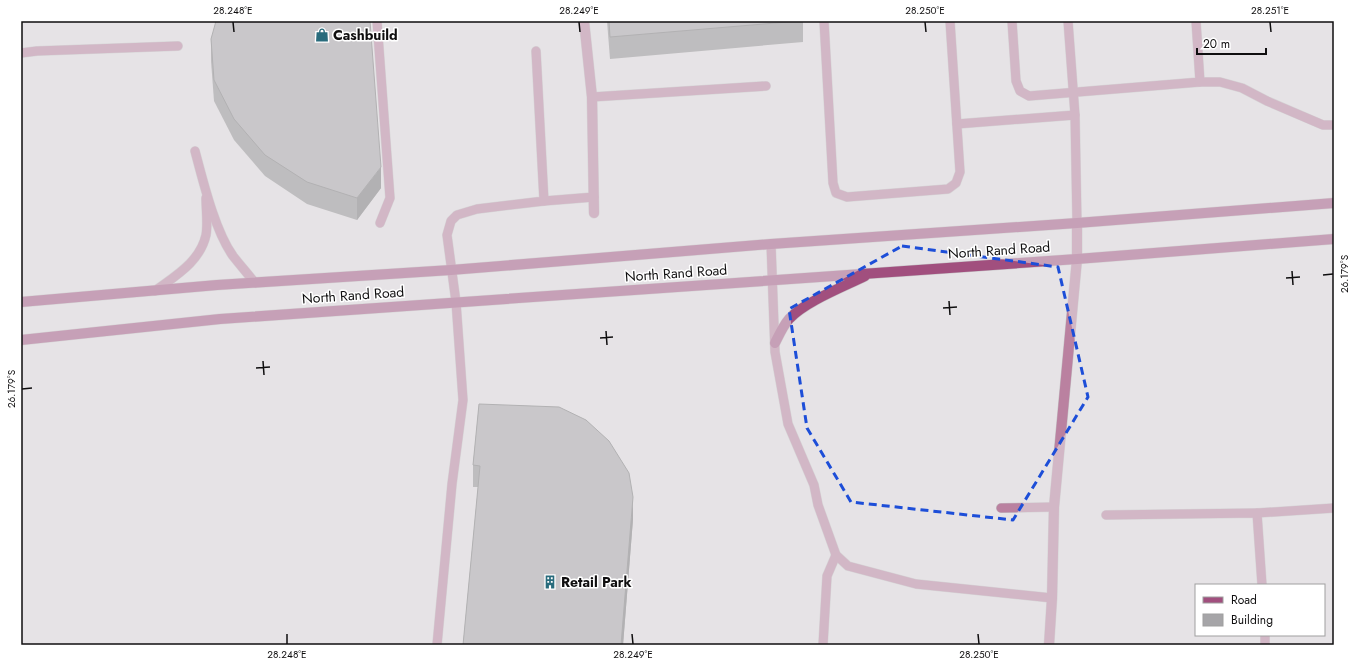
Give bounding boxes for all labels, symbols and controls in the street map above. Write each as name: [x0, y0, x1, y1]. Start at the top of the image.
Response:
text: 28.248°E: [213, 3, 253, 18]
text: 28.249°E: [559, 3, 599, 18]
text: 28.250°E: [905, 3, 945, 18]
text: 28.251°E: [1251, 3, 1289, 18]
place label: Cashbuild: [333, 25, 398, 45]
shop icon: Cashbuild: [314, 27, 330, 43]
scale bar: [1197, 30, 1266, 56]
text: 20 m: [1203, 35, 1230, 53]
street label: North Rand Road: [947, 236, 1051, 264]
text: 26.179°S: [1337, 254, 1352, 293]
street label: North Rand Road: [624, 259, 728, 287]
street label: North Rand Road: [301, 281, 405, 309]
text: 26.179°S: [4, 369, 19, 408]
place label: Retail Park: [561, 572, 632, 592]
building icon: Retail Park: [542, 574, 558, 590]
legend: [1195, 584, 1325, 636]
text: Road: [1231, 591, 1257, 609]
text: Building: [1231, 611, 1273, 629]
text: 28.248°E: [267, 647, 307, 662]
text: 28.249°E: [613, 647, 653, 662]
text: 28.250°E: [959, 647, 999, 662]

